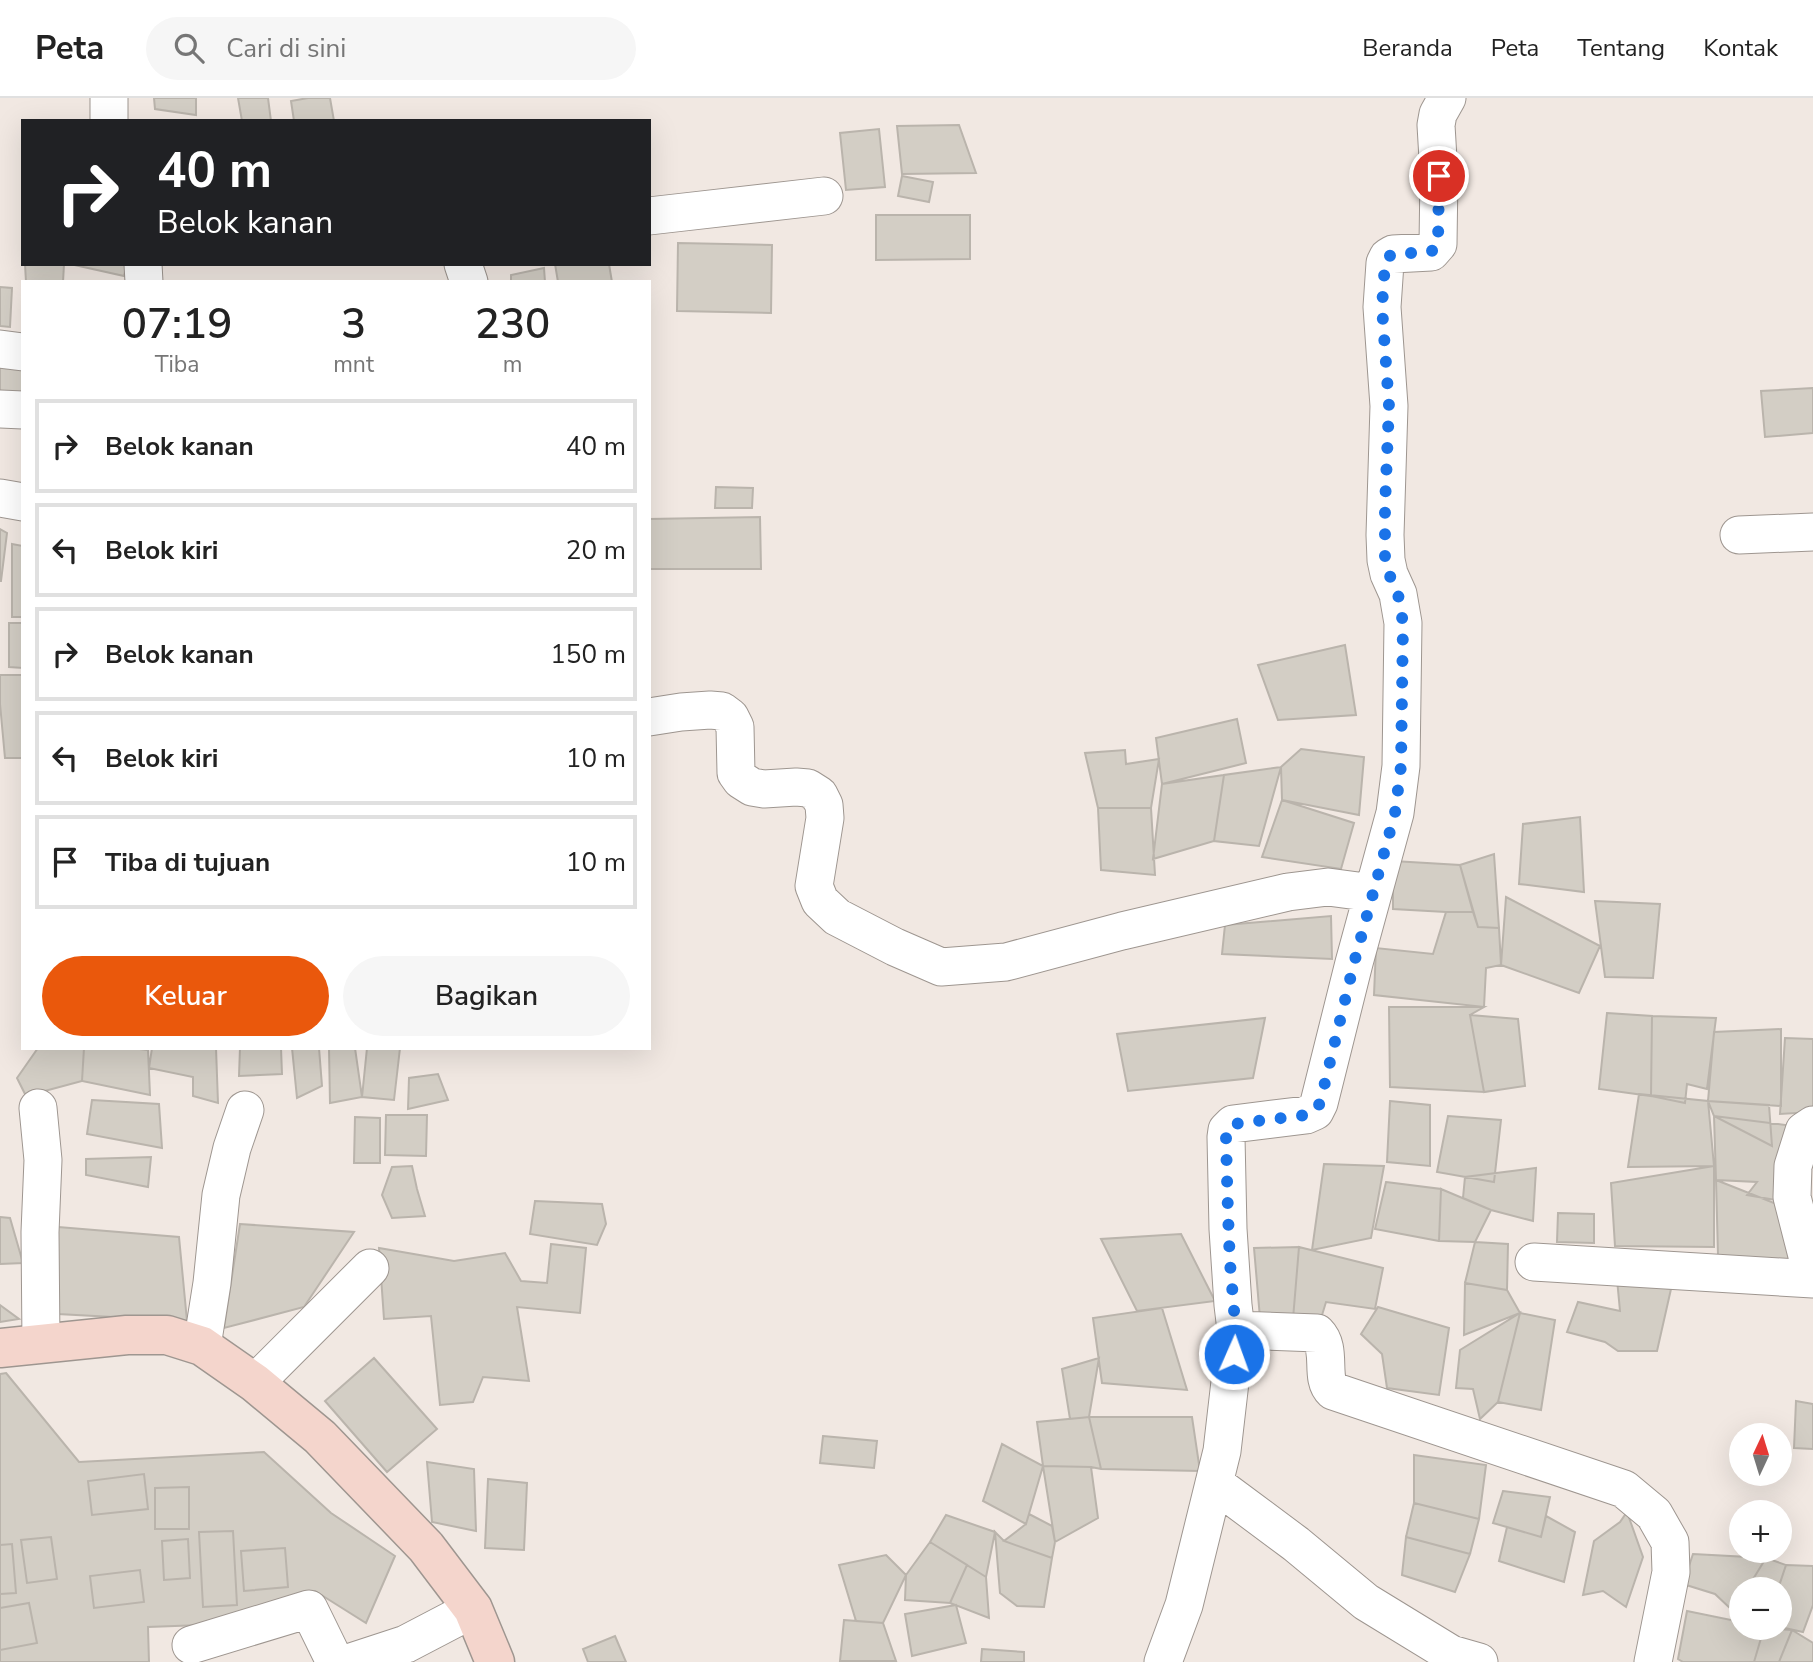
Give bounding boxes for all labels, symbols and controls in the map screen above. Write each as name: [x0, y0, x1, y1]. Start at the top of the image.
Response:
search box: [146, 17, 636, 80]
text: Peta: [35, 26, 104, 71]
icon: search: [170, 29, 208, 67]
text: Cari di sini: [226, 31, 346, 66]
text: Beranda: [1362, 32, 1453, 64]
text: Peta: [1491, 32, 1539, 64]
text: Tentang: [1577, 32, 1665, 64]
text: Kontak: [1703, 32, 1778, 64]
text: 40 m: [157, 137, 272, 204]
pin: [1409, 146, 1469, 206]
icon: right: [42, 147, 133, 238]
icon: arrive: [1420, 157, 1458, 195]
text: Belok kanan: [157, 201, 333, 244]
text: 07:19: [122, 296, 232, 353]
text: 3: [341, 296, 366, 353]
text: 230: [475, 296, 550, 353]
text: Tiba: [155, 349, 199, 380]
text: mnt: [333, 349, 374, 380]
text: m: [503, 349, 522, 380]
icon: right: [46, 427, 84, 465]
text: Belok kanan: [105, 429, 254, 464]
text: 40 m: [566, 429, 626, 464]
icon: left: [46, 531, 84, 569]
text: Belok kiri: [105, 533, 218, 568]
text: 20 m: [566, 533, 626, 568]
icon: right: [46, 635, 84, 673]
text: Belok kanan: [105, 637, 254, 672]
text: 150 m: [550, 637, 626, 672]
icon: left: [46, 739, 84, 777]
text: Belok kiri: [105, 741, 218, 776]
text: 10 m: [566, 741, 626, 776]
icon: arrive: [46, 843, 84, 881]
text: Tiba di tujuan: [105, 845, 270, 880]
text: 10 m: [566, 845, 626, 880]
button: Keluar: [42, 956, 329, 1036]
button: Bagikan: [343, 956, 630, 1036]
position arrow: [1197, 1317, 1271, 1391]
north arrow: [1729, 1423, 1792, 1486]
map controls: [1729, 1423, 1792, 1640]
button: +: [1729, 1500, 1792, 1563]
button: −: [1729, 1577, 1792, 1640]

